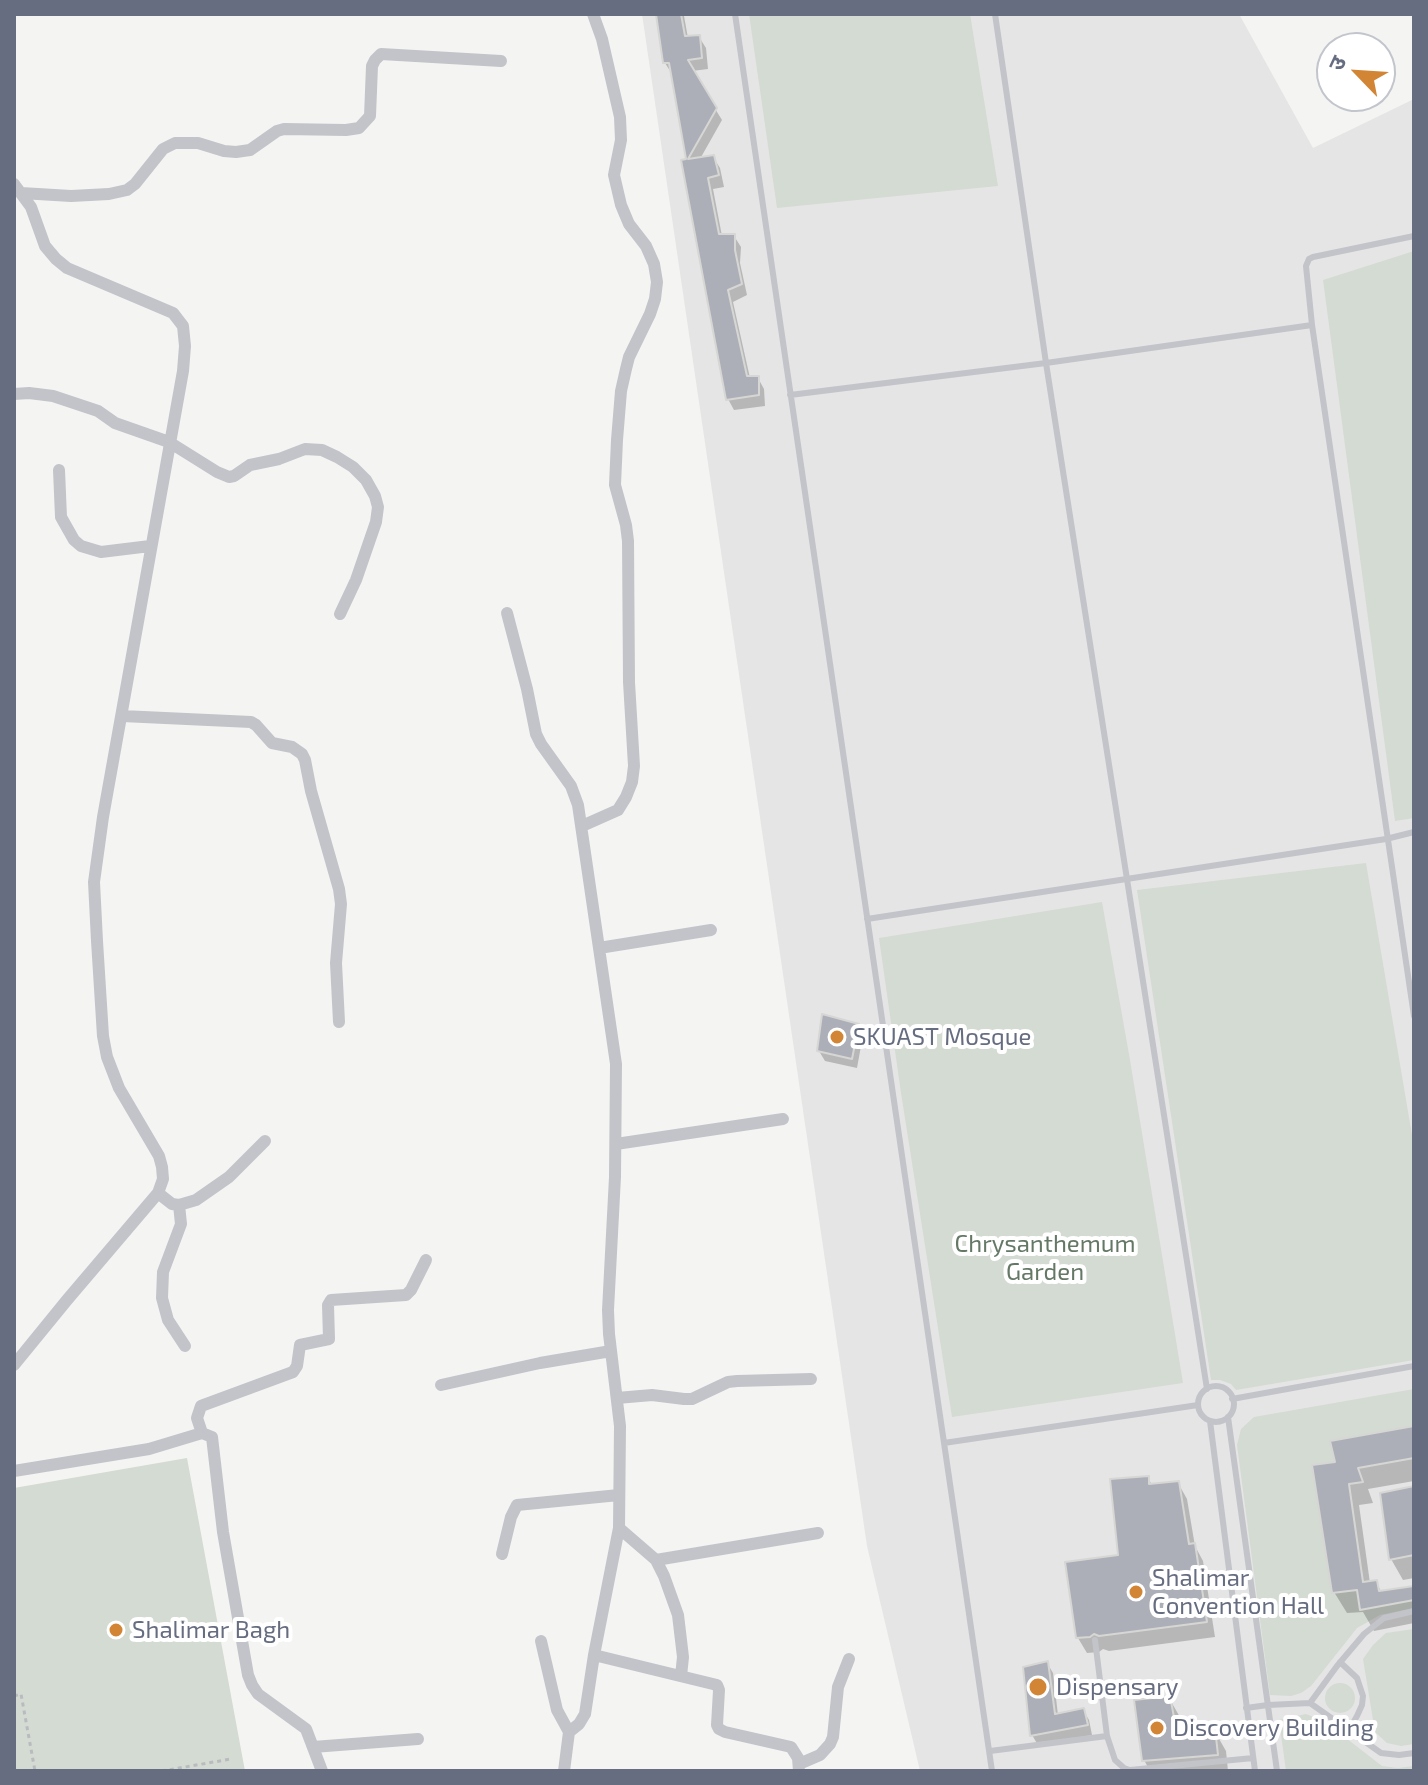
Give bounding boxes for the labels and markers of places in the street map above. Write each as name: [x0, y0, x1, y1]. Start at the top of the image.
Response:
place label: SKUAST Mosque: [853, 1023, 1031, 1051]
marker: SKUAST Mosque: [828, 1028, 846, 1046]
place label: Shalimar Convention Hall: [1152, 1564, 1324, 1620]
marker: Shalimar Convention Hall: [1127, 1583, 1145, 1601]
place label: Shalimar Bagh: [132, 1616, 290, 1644]
marker: Shalimar Bagh: [107, 1621, 125, 1639]
place label: Dispensary: [1056, 1673, 1179, 1701]
marker: Dispensary: [1027, 1676, 1049, 1698]
place label: Discovery Building: [1173, 1714, 1374, 1742]
marker: Discovery Building: [1148, 1719, 1166, 1737]

